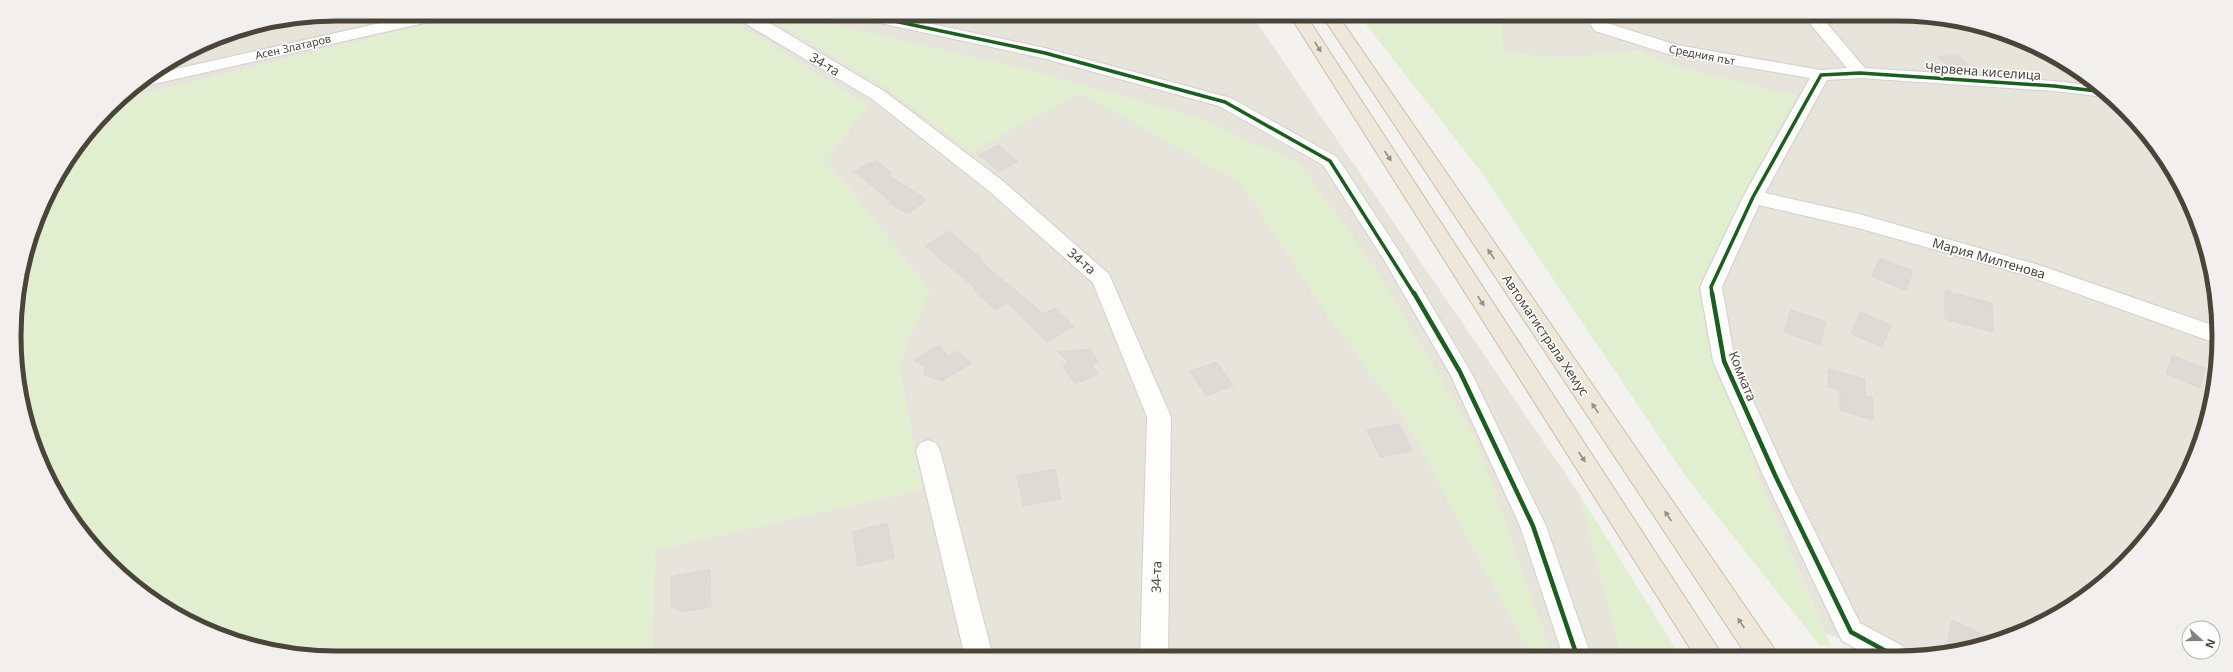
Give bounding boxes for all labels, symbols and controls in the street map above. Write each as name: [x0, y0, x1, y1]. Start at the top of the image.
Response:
street label: Асен Златаров: [254, 31, 332, 63]
street label: Средния път: [1668, 41, 1736, 68]
one-way arrow: [1314, 42, 1322, 52]
street label: 34-та: [807, 48, 843, 80]
street label: Червена киселица: [1924, 58, 2042, 84]
one-way arrow: [1384, 151, 1392, 161]
street label: Мария Милтенова: [1930, 233, 2048, 283]
street label: 34-та: [1064, 244, 1100, 278]
one-way arrow: [1487, 249, 1495, 259]
street label: Автомагистрала Хемус: [1499, 271, 1593, 399]
one-way arrow: [1477, 296, 1485, 306]
street label: Комката: [1725, 348, 1761, 404]
one-way arrow: [1592, 402, 1599, 414]
one-way arrow: [1578, 452, 1586, 462]
one-way arrow: [1664, 510, 1672, 521]
street label: 34-та: [1147, 561, 1165, 593]
one-way arrow: [1737, 618, 1745, 628]
north arrow: [2181, 620, 2221, 660]
text: N: [2202, 637, 2219, 651]

